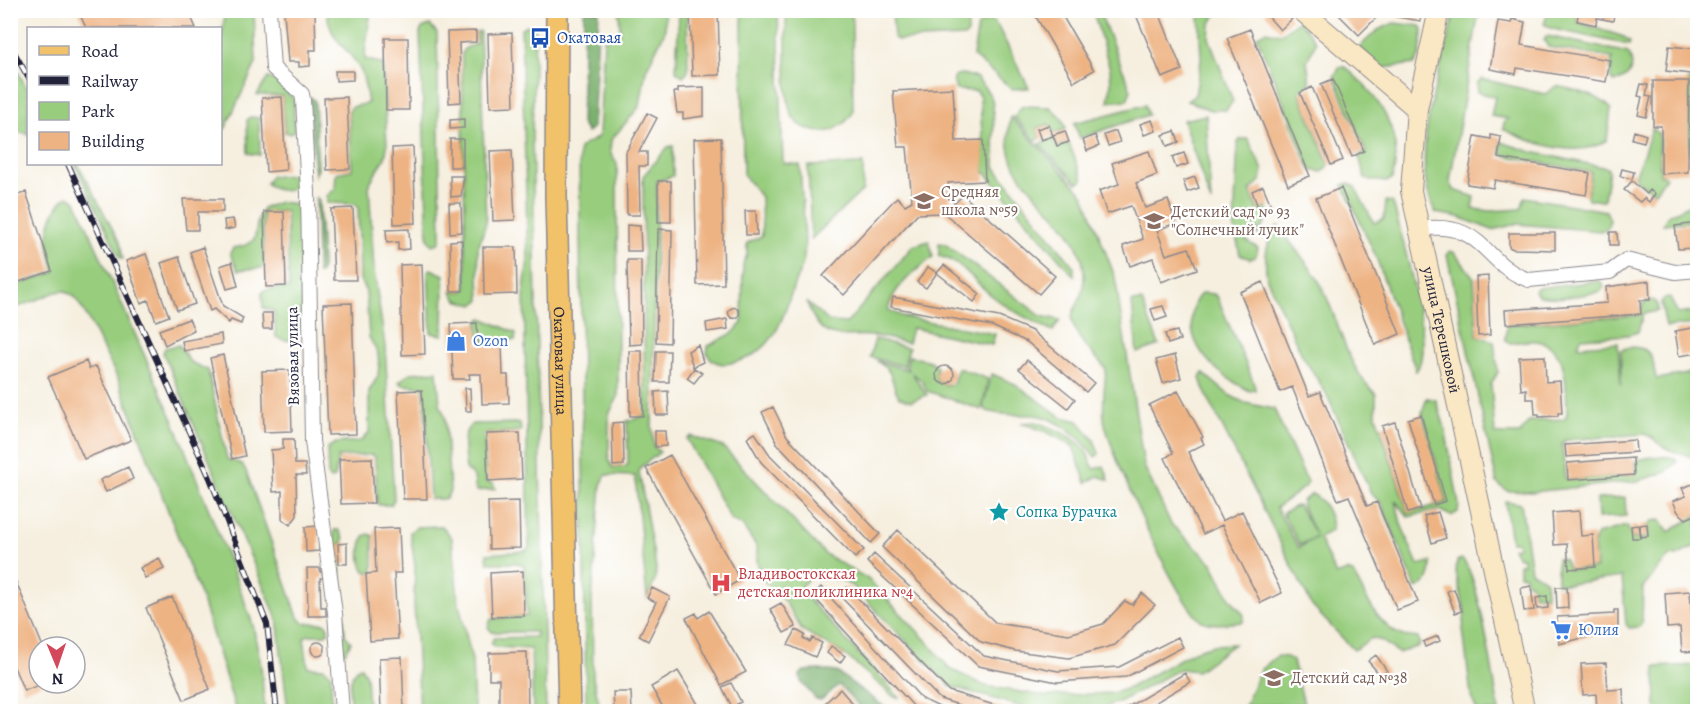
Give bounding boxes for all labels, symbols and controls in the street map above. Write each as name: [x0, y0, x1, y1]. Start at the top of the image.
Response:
bus stop icon: Окатовая: [528, 26, 552, 50]
legend: [27, 27, 222, 165]
place label: Окатовая: [557, 27, 622, 49]
text: Road: [81, 39, 119, 63]
text: Railway: [81, 69, 139, 93]
text: Park: [81, 99, 115, 123]
text: Building: [81, 129, 145, 153]
place label: Средняя школа №59: [941, 181, 1018, 221]
school or university icon: Средняя школа №59: [912, 189, 936, 213]
place label: Детский сад № 93 "Солнечный лучик": [1171, 201, 1304, 241]
school or university icon: Детский сад № 93 "Солнечный лучик": [1142, 209, 1166, 233]
street label: улица Терешковой: [1417, 264, 1466, 396]
street label: Вязовая улица: [281, 306, 305, 406]
street label: Окатовая улица: [548, 306, 573, 416]
shop icon: Ozon: [444, 329, 468, 353]
place label: Ozon: [473, 330, 508, 352]
place icon: Сопка Бурачка: [987, 500, 1011, 524]
place label: Сопка Бурачка: [1016, 501, 1118, 523]
place label: Владивостокская детская поликлиника №4: [737, 563, 913, 603]
hospital icon: Владивостокская детская поликлиника №4: [709, 571, 733, 595]
supermarket icon: Юлия: [1549, 618, 1573, 642]
place label: Юлия: [1578, 619, 1619, 641]
north arrow: [27, 635, 87, 695]
school or university icon: Детский сад №38: [1262, 666, 1286, 690]
place label: Детский сад №38: [1291, 667, 1408, 689]
text: N: [51, 668, 64, 690]

